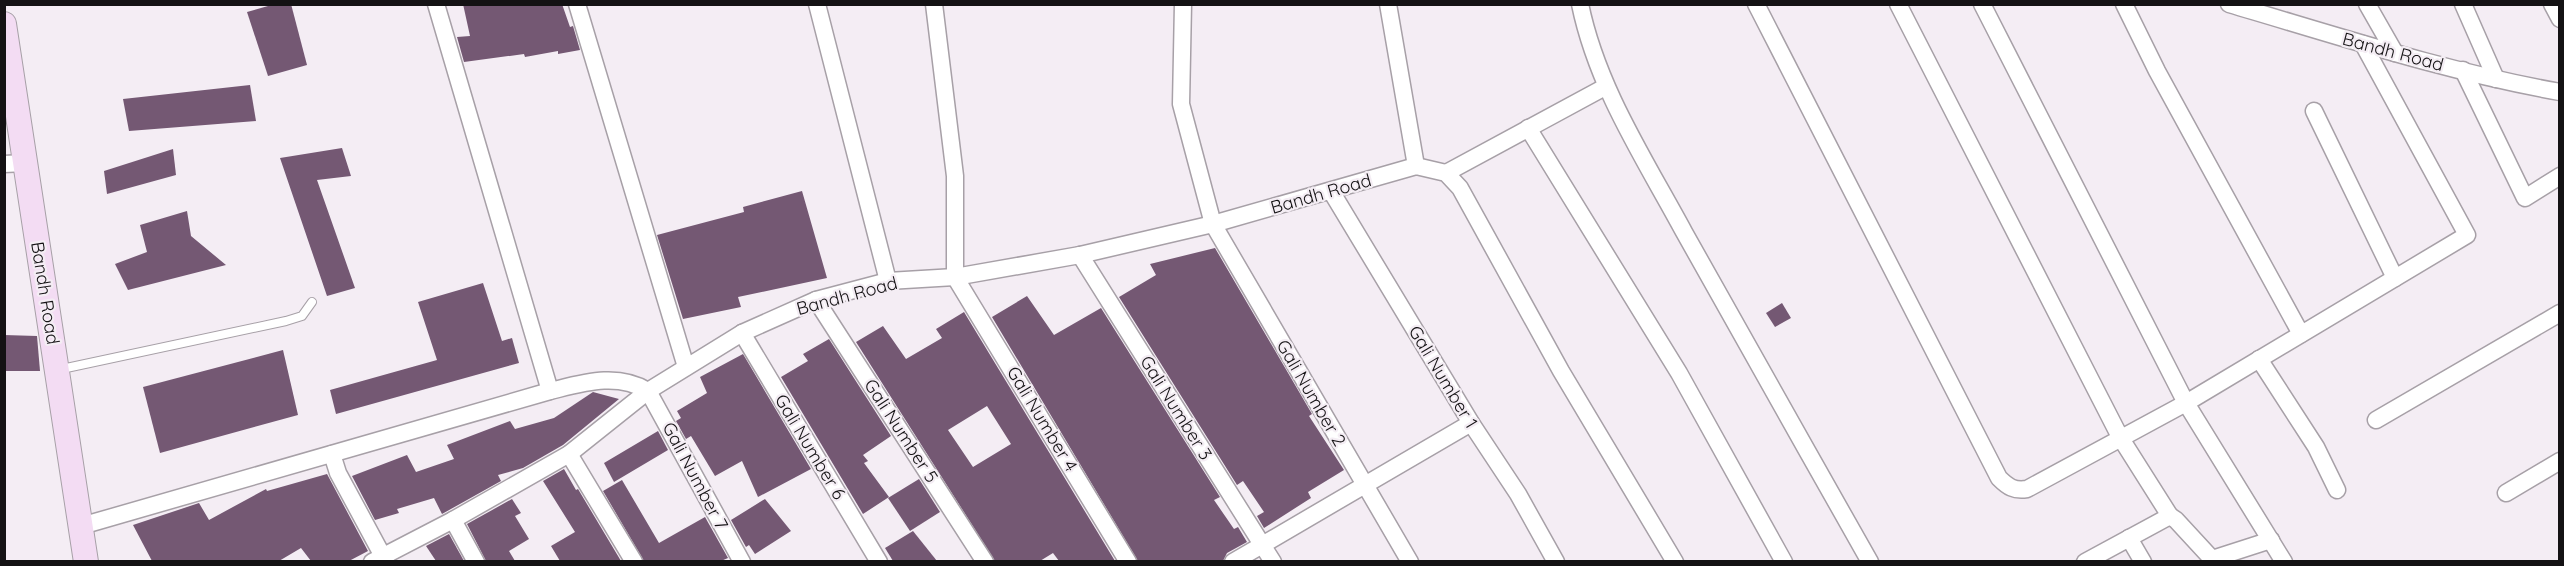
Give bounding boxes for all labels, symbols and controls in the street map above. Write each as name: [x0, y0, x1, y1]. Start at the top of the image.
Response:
street label: Bandh Road: [2340, 27, 2446, 76]
street label: Bandh Road: [1268, 168, 1374, 219]
street label: Bandh Road: [26, 240, 65, 346]
street label: Bandh Road: [794, 271, 900, 320]
street label: Gali Number 1: [1404, 321, 1483, 432]
street label: Gali Number 2: [1272, 335, 1351, 450]
street label: Gali Number 3: [1135, 351, 1218, 464]
street label: Gali Number 4: [1002, 362, 1083, 476]
street label: Gali Number 5: [859, 375, 943, 487]
street label: Gali Number 6: [770, 390, 851, 504]
street label: Gali Number 7: [657, 418, 733, 533]

